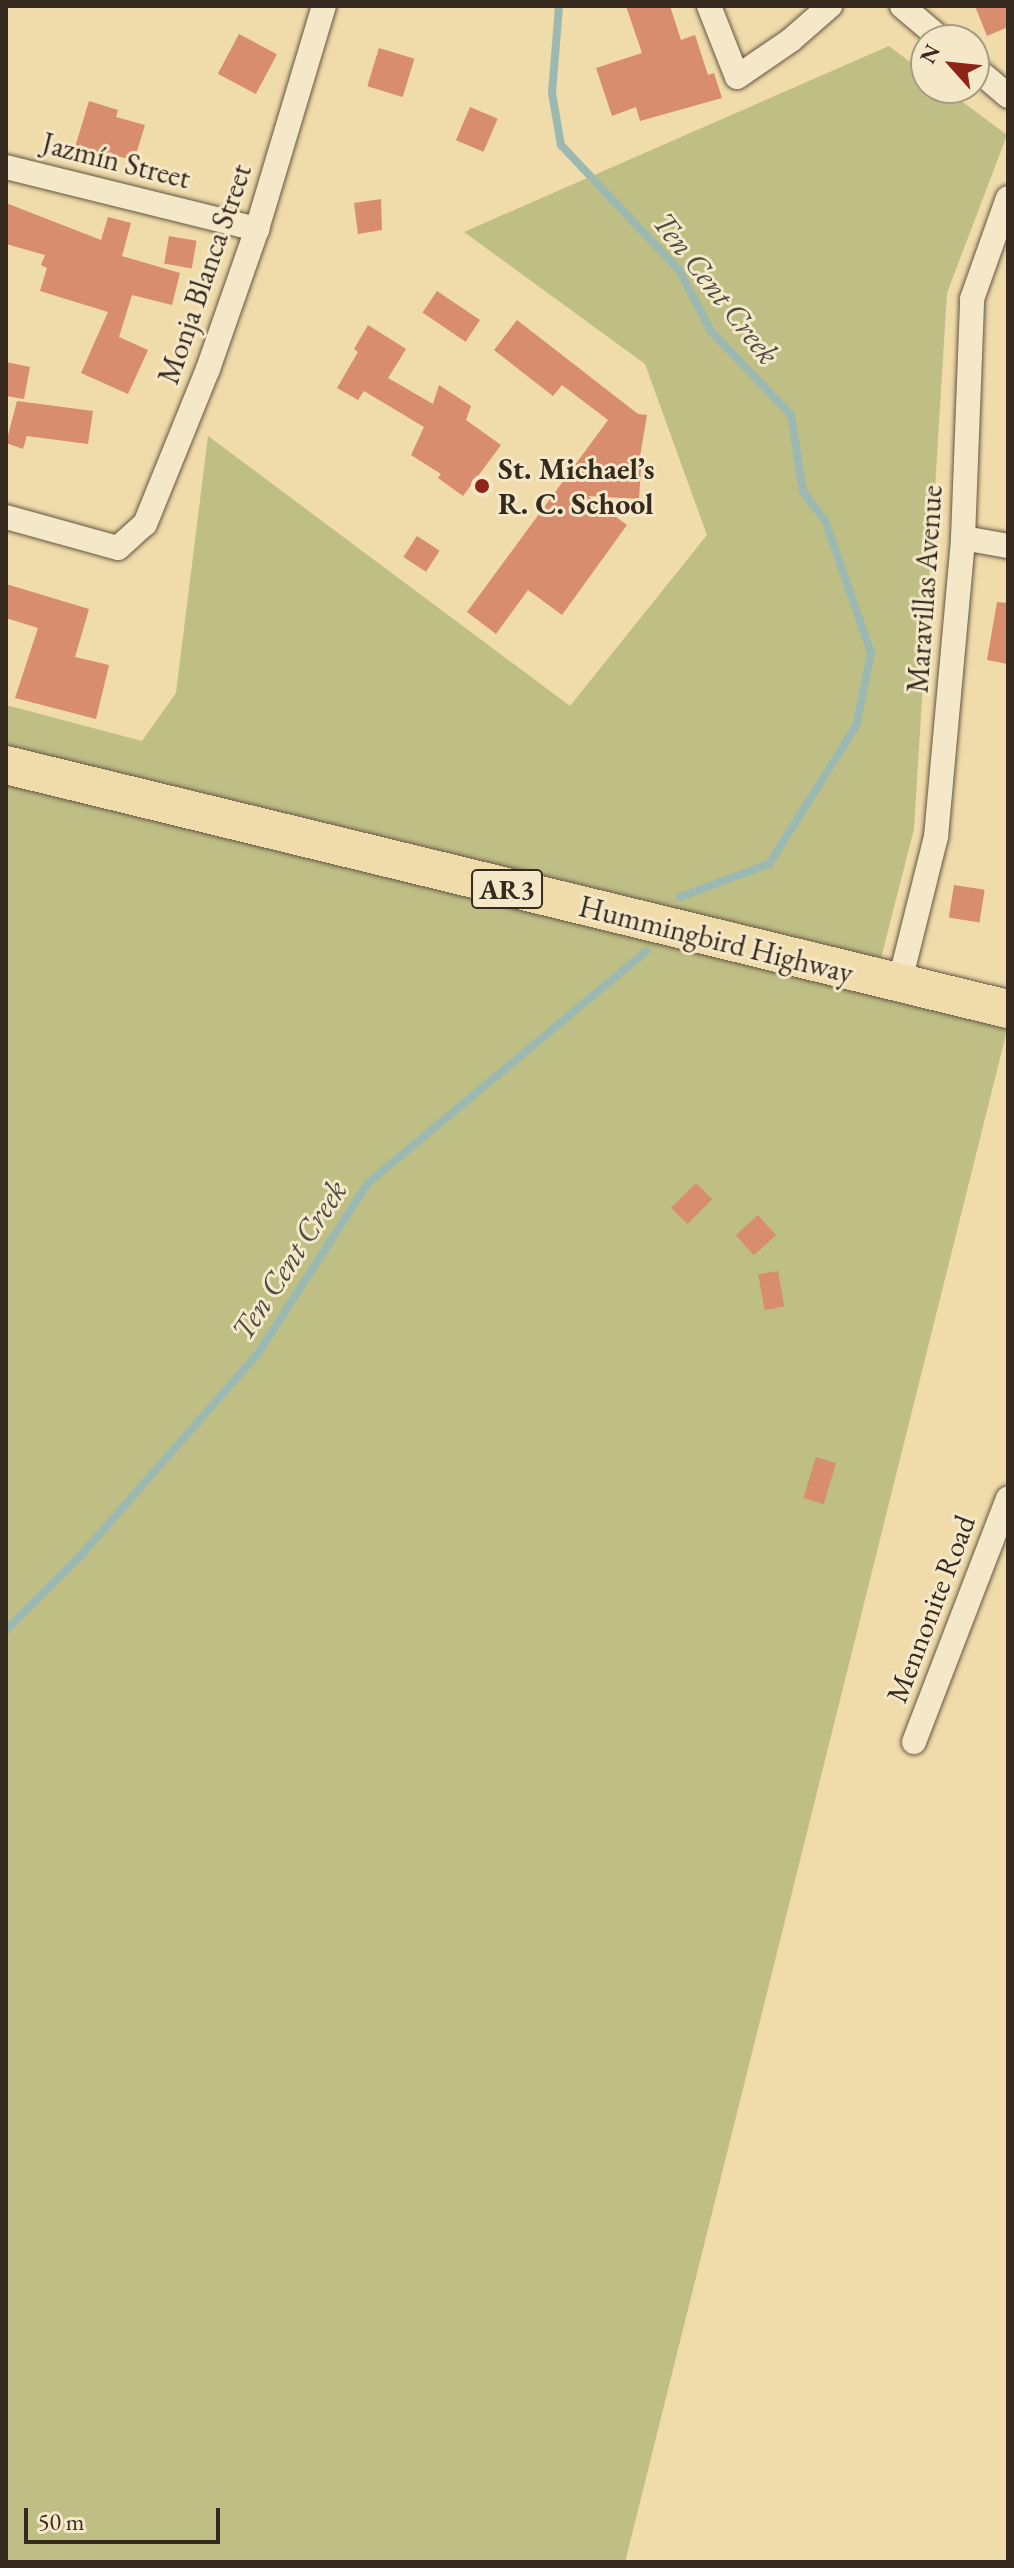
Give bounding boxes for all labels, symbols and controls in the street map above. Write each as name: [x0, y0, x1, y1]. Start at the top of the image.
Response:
north arrow: [910, 24, 990, 104]
text: N: [913, 39, 947, 68]
street label: Jazmín Street: [38, 125, 194, 197]
street label: Monja Blanca Street: [151, 159, 259, 389]
water label: Ten Cent Creek: [644, 204, 788, 372]
place label: St. Michael’s R. C. School: [498, 451, 655, 522]
marker: St. Michael’s R. C. School: [473, 477, 491, 495]
street label: Maravillas Avenue: [900, 484, 950, 694]
road number: AR3: [471, 865, 543, 913]
street label: Hummingbird Highway: [575, 889, 857, 991]
water label: Ten Cent Creek: [223, 1173, 355, 1347]
street label: Mennonite Road: [879, 1510, 983, 1708]
scale bar: [28, 2492, 224, 2542]
text: 50 m: [38, 2506, 85, 2537]

